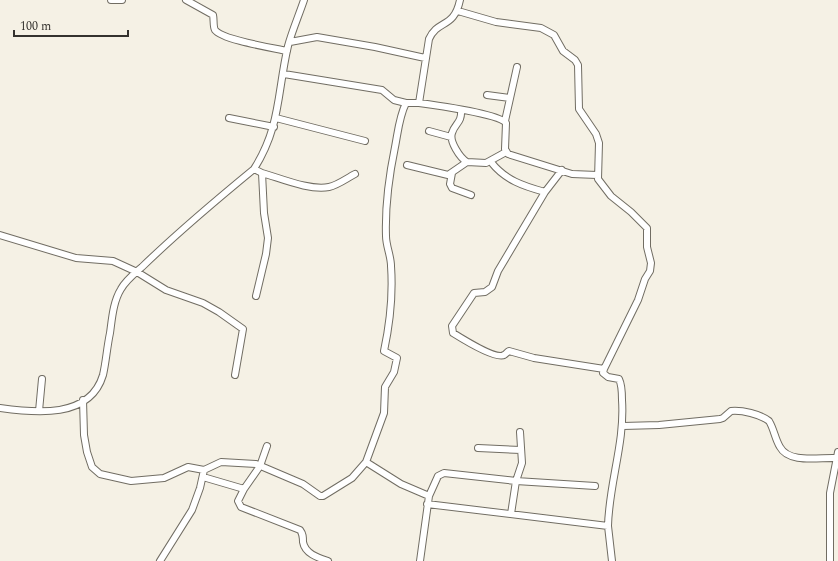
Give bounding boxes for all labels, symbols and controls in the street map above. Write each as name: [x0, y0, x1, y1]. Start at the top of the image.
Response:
scale bar: [14, 12, 128, 38]
text: 100 m: [20, 17, 51, 36]

